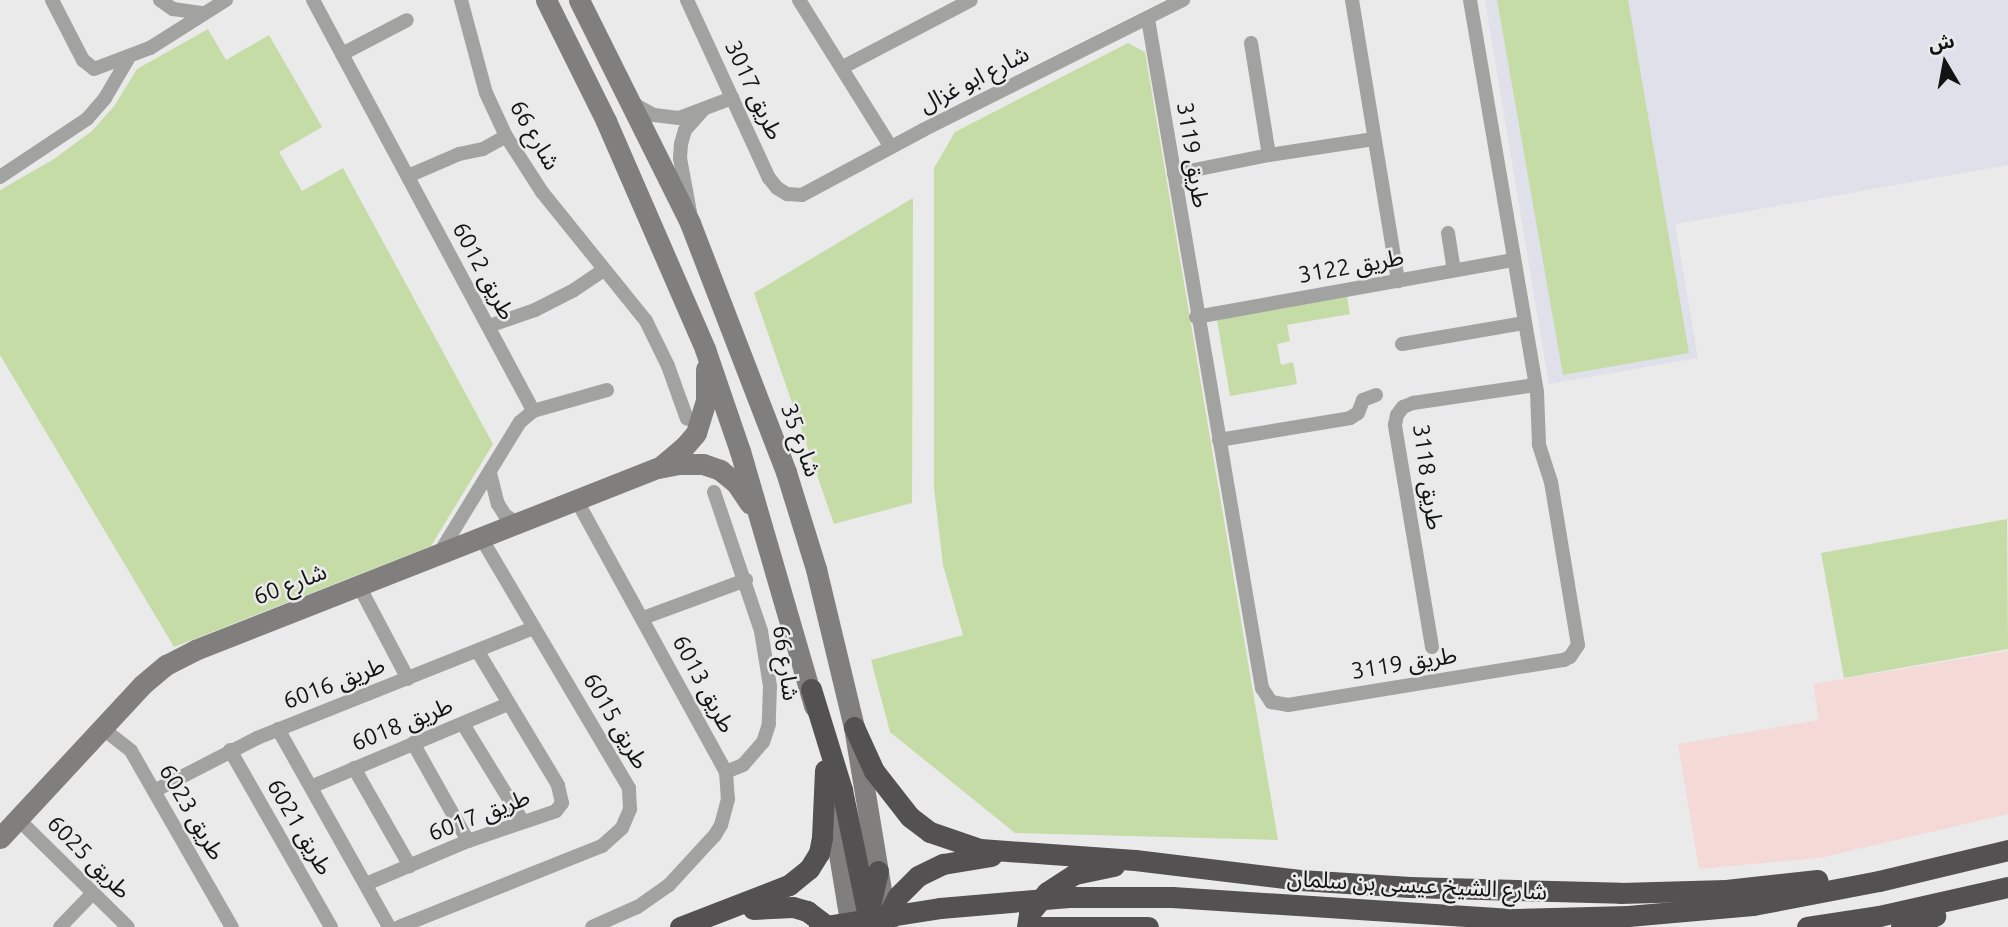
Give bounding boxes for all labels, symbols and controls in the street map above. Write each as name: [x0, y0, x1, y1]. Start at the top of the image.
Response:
north arrow: [1910, 28, 1980, 98]
text: ش: [1927, 29, 1956, 55]
street label: طريق 3017: [719, 36, 789, 144]
street label: شارع ابو غزال: [915, 40, 1033, 118]
street label: شارع 66: [504, 95, 566, 175]
street label: طريق 3119: [1171, 100, 1215, 210]
street label: طريق 6012: [447, 217, 521, 325]
street label: طريق 3122: [1296, 243, 1406, 289]
street label: شارع 35: [775, 400, 827, 480]
street label: طريق 3118: [1407, 422, 1449, 532]
street label: شارع 60: [250, 557, 330, 611]
street label: شارع 66: [767, 623, 805, 703]
street label: طريق 6013: [667, 630, 741, 738]
street label: طريق 3119: [1349, 641, 1459, 685]
street label: طريق 6016: [279, 651, 389, 715]
street label: طريق 6015: [577, 668, 655, 774]
street label: طريق 6018: [347, 691, 457, 757]
street label: طريق 6023: [153, 759, 231, 865]
street label: طريق 6021: [261, 774, 339, 880]
street label: طريق 6017: [424, 783, 534, 847]
street label: طريق 6025: [42, 810, 136, 904]
street label: شارع الشيخ عيسى بن سلمان: [1286, 864, 1548, 906]

